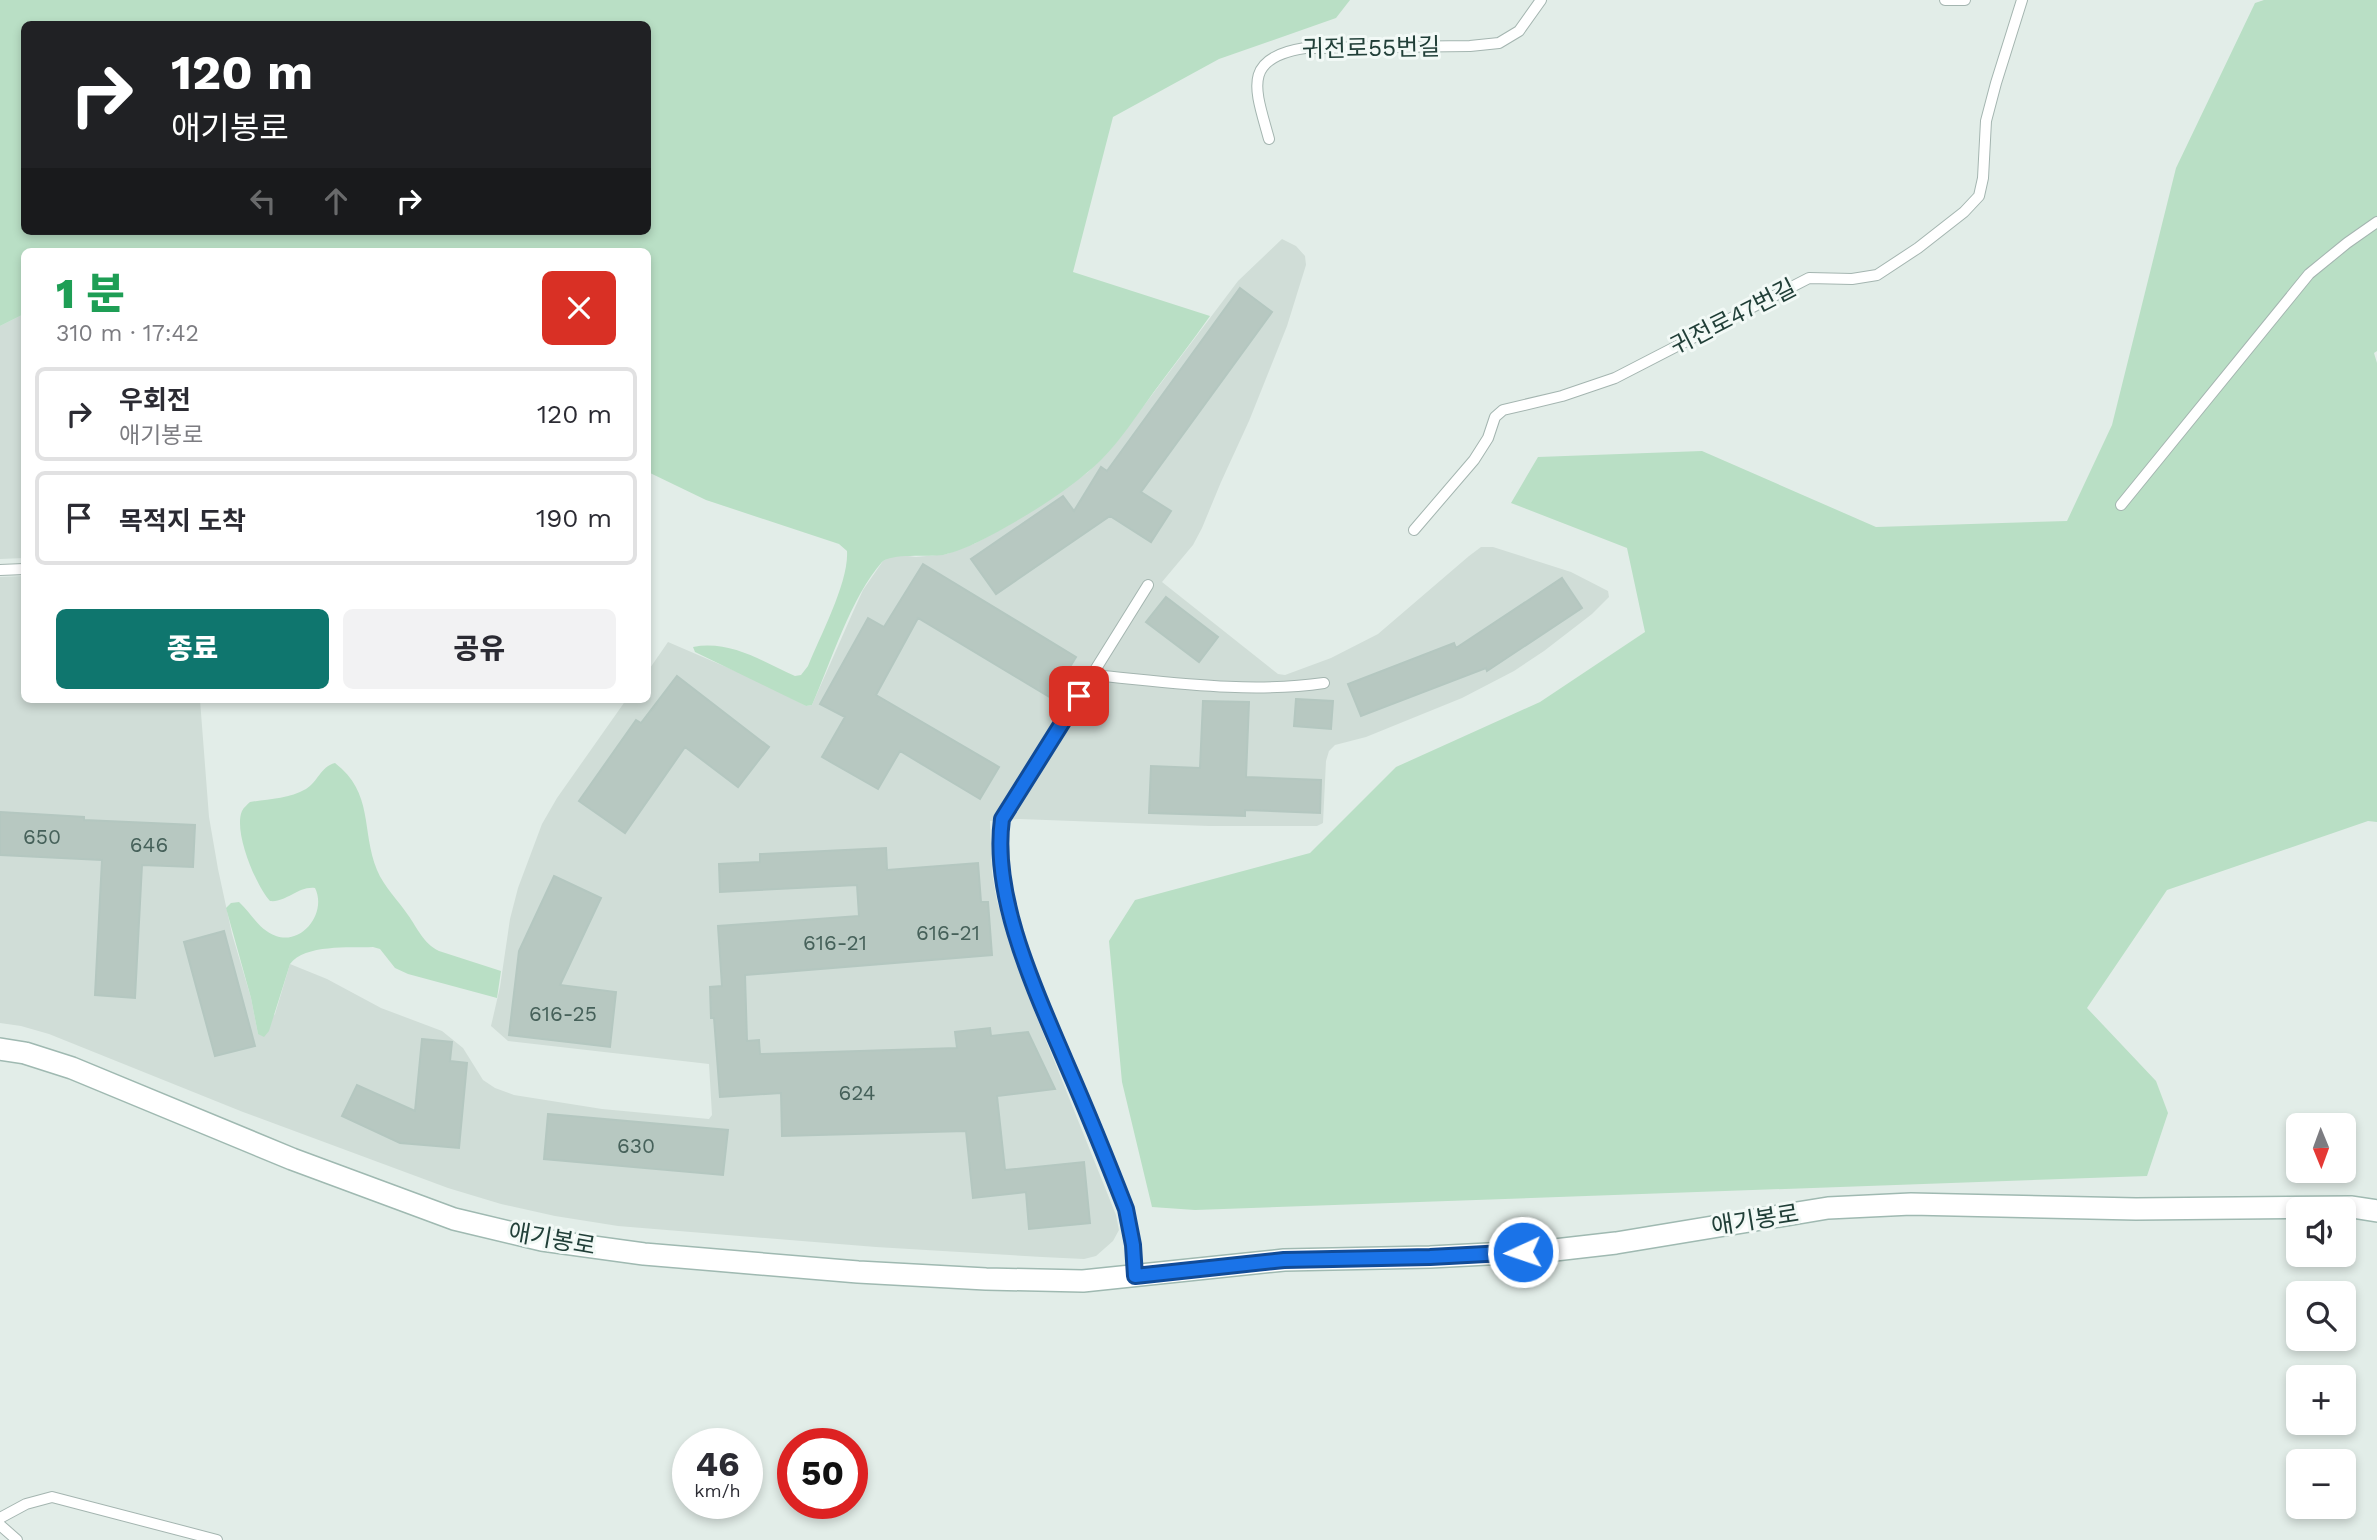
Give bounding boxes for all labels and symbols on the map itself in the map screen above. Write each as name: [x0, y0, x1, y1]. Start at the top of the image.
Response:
street label: 귀전로55번길: [1302, 33, 1440, 63]
street label: 귀전로47번길: [1665, 273, 1801, 361]
pin: [1049, 666, 1109, 726]
house number: 650: [23, 824, 61, 849]
house number: 646: [130, 832, 168, 857]
house number: 616-21: [916, 920, 980, 945]
house number: 616-21: [803, 930, 867, 955]
house number: 616-25: [529, 1001, 597, 1026]
house number: 624: [838, 1080, 876, 1105]
north arrow: [2286, 1113, 2356, 1183]
house number: 630: [617, 1133, 655, 1158]
street label: 애기봉로: [1709, 1199, 1801, 1241]
position arrow: [1486, 1215, 1560, 1289]
street label: 애기봉로: [506, 1218, 598, 1260]
speed limit sign: 50: [777, 1428, 868, 1519]

